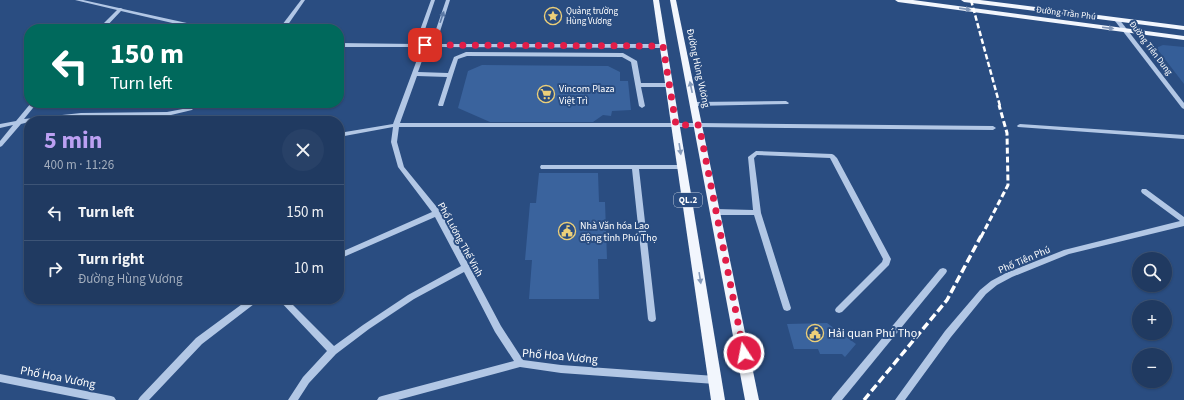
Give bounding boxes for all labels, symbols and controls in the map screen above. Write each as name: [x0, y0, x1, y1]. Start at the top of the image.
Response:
street label: Đường Trần Phú: [1035, 3, 1097, 24]
place label: Quảng trường Hùng Vương: [566, 5, 619, 28]
place icon: Quảng trường Hùng Vương: [543, 6, 563, 26]
one-way arrow: [959, 6, 971, 12]
one-way arrow: [440, 11, 446, 23]
street label: Đường Tiên Dung: [1126, 18, 1176, 78]
one-way arrow: [1102, 25, 1114, 31]
street label: Đường Hùng Vương: [683, 27, 713, 109]
pin: [408, 28, 442, 62]
text: 150 m: [110, 34, 184, 74]
icon: arrive: [414, 34, 436, 56]
icon: left: [44, 40, 96, 92]
text: Turn left: [110, 71, 172, 96]
one-way arrow: [688, 81, 694, 93]
place label: Vincom Plaza Việt Trì: [559, 82, 614, 108]
supermarket icon: Vincom Plaza Việt Trì: [536, 84, 556, 104]
text: 5 min: [44, 123, 102, 158]
button: close: [282, 129, 324, 171]
one-way arrow: [677, 143, 683, 155]
text: 400 m · 11:26: [44, 156, 114, 174]
road number: QL.2: [674, 193, 702, 207]
street label: Phố Lương Thế Vinh: [434, 200, 486, 279]
icon: left: [44, 202, 66, 224]
text: Turn left: [78, 202, 134, 223]
text: 150 m: [286, 202, 324, 223]
place label: Nhà Văn hóa Lao động tỉnh Phú Thọ: [580, 219, 657, 245]
public building icon: Nhà Văn hóa Lao động tỉnh Phú Thọ: [557, 221, 577, 241]
street label: Phố Tiên Phú: [996, 243, 1053, 277]
text: Turn right: [78, 249, 144, 270]
map controls: [1132, 252, 1172, 388]
button: search: [1132, 252, 1172, 292]
icon: right: [44, 258, 66, 280]
text: 10 m: [294, 258, 324, 279]
text: Đường Hùng Vương: [78, 270, 183, 288]
one-way arrow: [697, 271, 703, 284]
button: +: [1132, 300, 1172, 340]
public building icon: Hải quan Phú Thọ: [805, 323, 825, 343]
place label: Hải quan Phú Thọ: [828, 325, 917, 342]
position arrow: [723, 332, 765, 374]
street label: Phố Hoa Vương: [521, 345, 599, 368]
button: −: [1132, 348, 1172, 388]
street label: Phố Hoa Vương: [19, 362, 97, 393]

